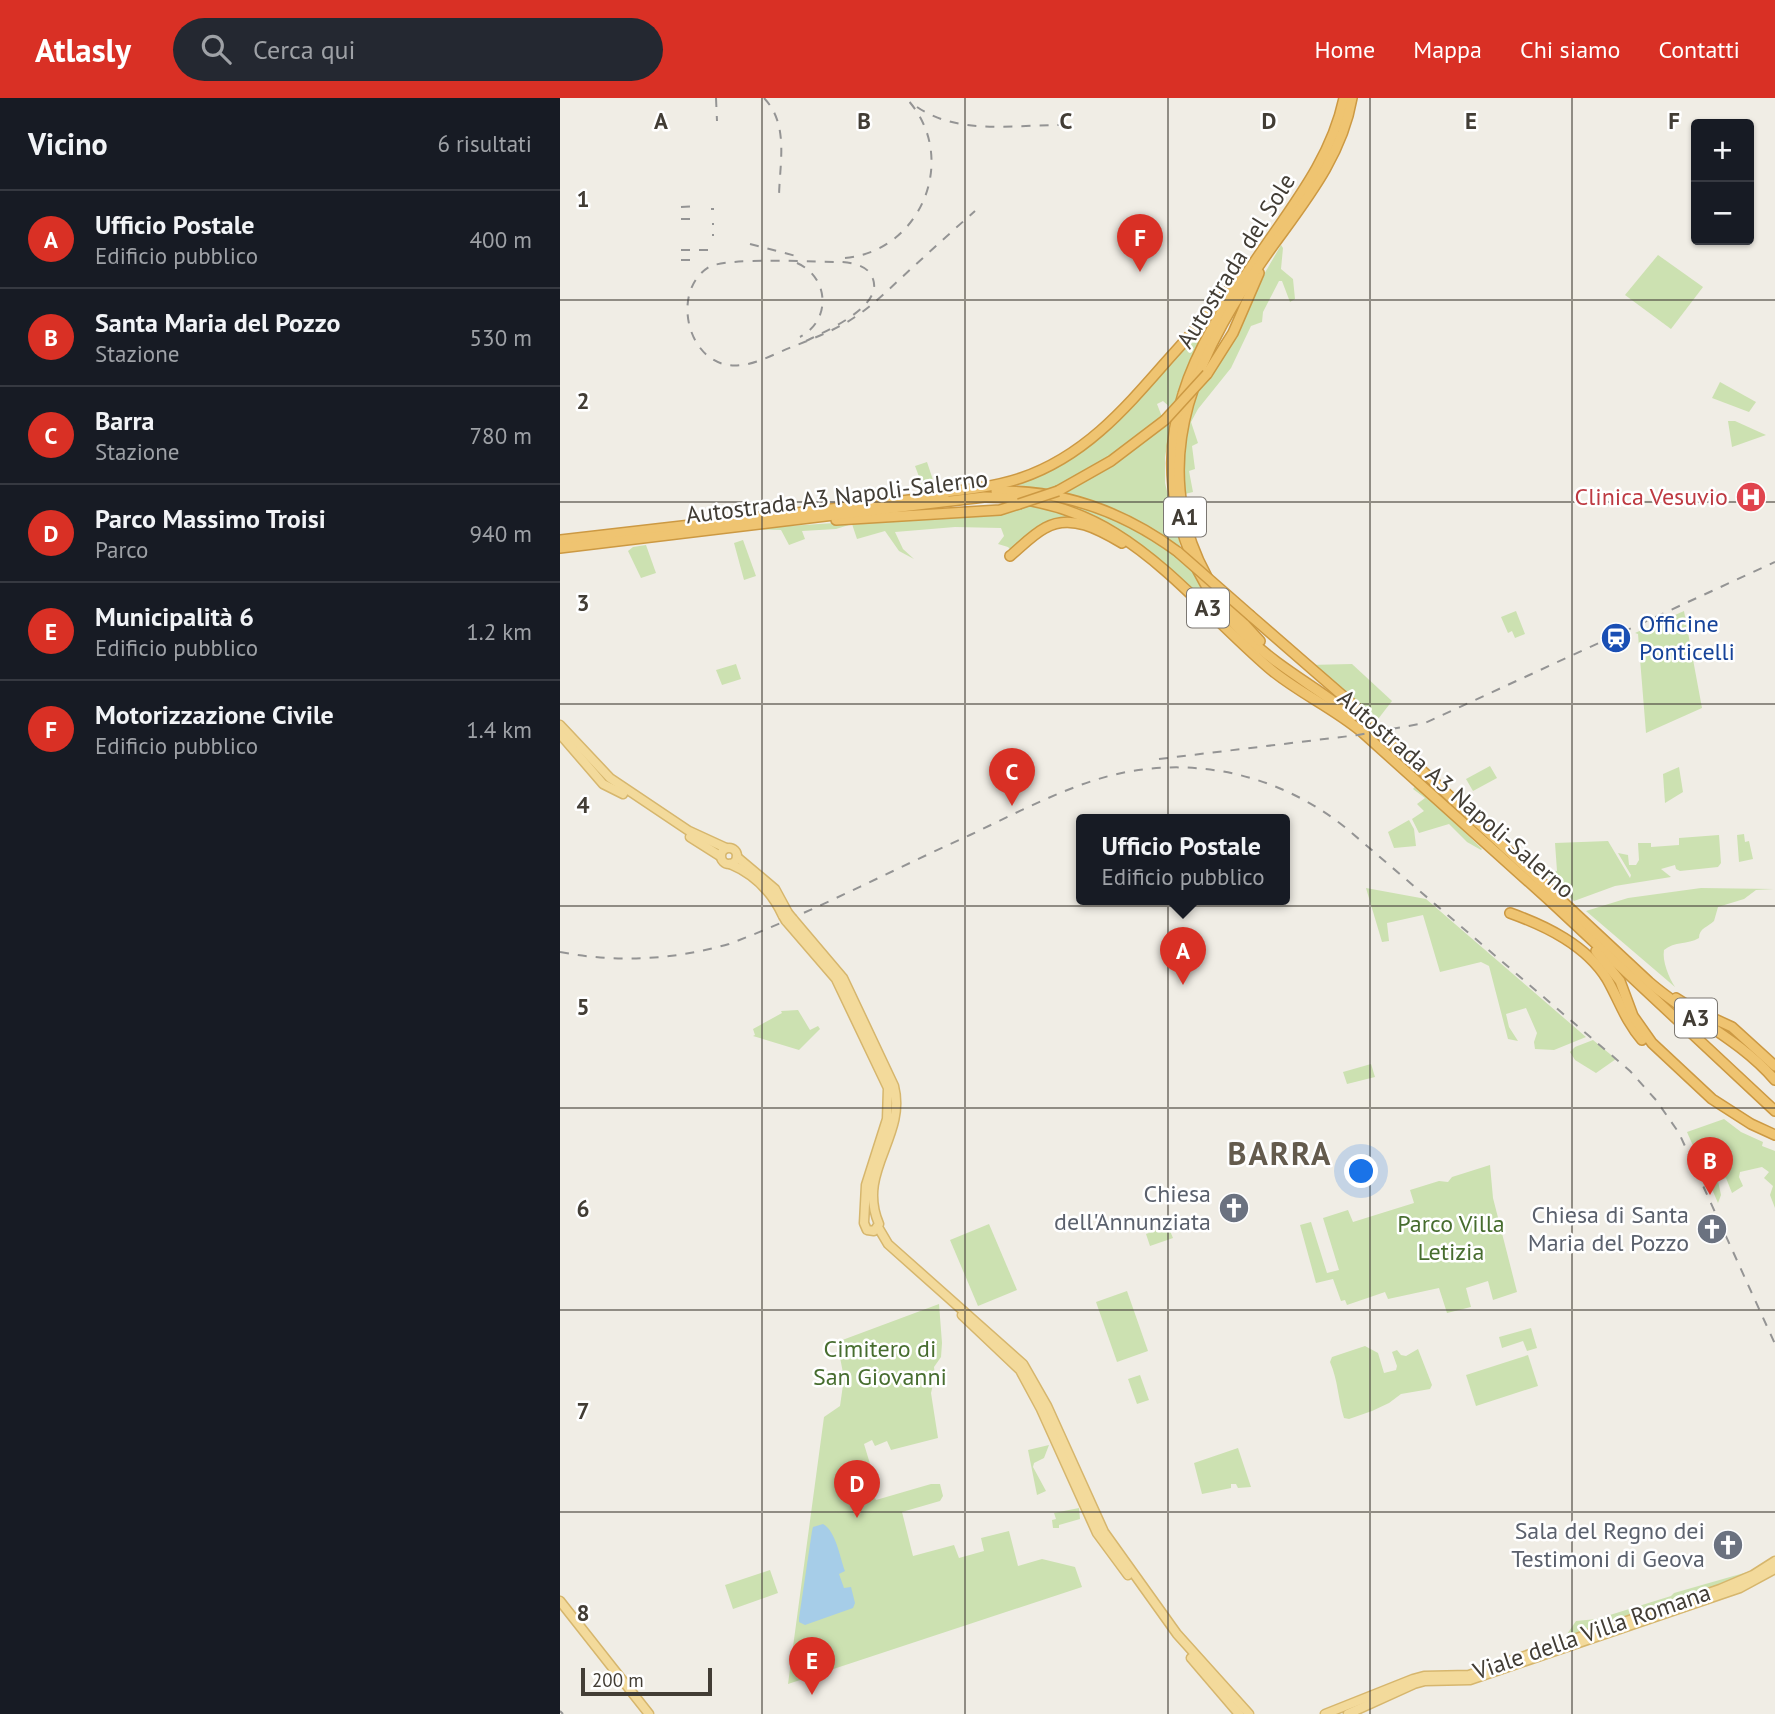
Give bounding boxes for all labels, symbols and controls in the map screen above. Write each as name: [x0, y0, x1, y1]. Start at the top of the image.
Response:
search box: [173, 18, 663, 81]
text: Atlasly: [35, 28, 131, 71]
icon: search: [197, 30, 235, 68]
text: Cerca qui: [253, 33, 356, 66]
text: Home: [1314, 34, 1375, 65]
text: Mappa: [1413, 34, 1482, 65]
text: Chi siamo: [1520, 34, 1620, 65]
text: Contatti: [1658, 34, 1740, 65]
text: A: [654, 106, 668, 135]
text: B: [857, 106, 871, 135]
text: C: [1060, 106, 1073, 135]
text: D: [1262, 106, 1276, 135]
text: E: [1465, 106, 1477, 135]
text: F: [1668, 106, 1680, 135]
map controls: [1691, 119, 1754, 245]
button: +: [1691, 119, 1754, 182]
text: Vicino: [28, 124, 108, 163]
text: 6 risultati: [437, 129, 532, 158]
street label: Autostrada del Sole: [1169, 167, 1302, 354]
button: −: [1691, 182, 1754, 245]
text: 1: [576, 184, 590, 213]
text: Ufficio Postale: [95, 208, 255, 241]
pin: F: [1117, 214, 1163, 272]
text: A: [44, 225, 58, 254]
text: 400 m: [470, 225, 532, 254]
text: Edificio pubblico: [95, 241, 258, 270]
text: Santa Maria del Pozzo: [95, 306, 340, 339]
text: B: [44, 323, 58, 352]
text: 530 m: [470, 323, 532, 352]
text: Stazione: [95, 339, 179, 368]
text: 2: [576, 386, 590, 415]
text: Barra: [95, 404, 154, 437]
text: C: [45, 421, 57, 450]
text: 780 m: [470, 421, 532, 450]
text: Stazione: [95, 437, 179, 466]
street label: Autostrada A3 Napoli-Salerno: [684, 463, 990, 530]
hospital icon: Clinica Vesuvio: [1734, 480, 1768, 514]
place label: Clinica Vesuvio: [1575, 481, 1728, 512]
road number: A1: [1164, 498, 1206, 536]
text: Parco Massimo Troisi: [95, 502, 326, 535]
text: D: [44, 519, 58, 548]
text: 940 m: [470, 519, 532, 548]
text: Parco: [95, 535, 148, 564]
text: 3: [576, 588, 590, 617]
road number: A3: [1187, 588, 1229, 628]
text: Municipalità 6: [95, 600, 254, 633]
place label: Officine Ponticelli: [1639, 608, 1735, 667]
text: E: [45, 617, 57, 646]
text: 1.2 km: [466, 617, 532, 646]
station icon: Officine Ponticelli: [1599, 621, 1633, 655]
text: Edificio pubblico: [95, 633, 258, 662]
street label: Autostrada A3 Napoli-Salerno: [1331, 682, 1581, 905]
text: Motorizzazione Civile: [95, 698, 334, 731]
text: F: [45, 715, 57, 744]
text: 1.4 km: [466, 715, 532, 744]
text: Edificio pubblico: [95, 731, 258, 760]
pin: C: [989, 748, 1035, 806]
text: 4: [576, 790, 590, 819]
popup: [1076, 814, 1290, 905]
text: Ufficio Postale: [1101, 829, 1261, 862]
text: Edificio pubblico: [1101, 862, 1265, 891]
pin: A: [1160, 927, 1206, 985]
text: 5: [576, 992, 590, 1021]
road number: A3: [1675, 998, 1717, 1037]
district label: BARRA: [1228, 1132, 1332, 1174]
pin: B: [1687, 1137, 1733, 1195]
your location: [1344, 1154, 1378, 1188]
place label: Chiesa dell'Annunziata: [1054, 1178, 1211, 1237]
church icon: Chiesa dell'Annunziata: [1217, 1191, 1251, 1225]
text: 6: [576, 1194, 590, 1223]
place label: Chiesa di Santa Maria del Pozzo: [1528, 1199, 1689, 1258]
park label: Parco Villa Letizia: [1397, 1208, 1505, 1267]
church icon: Chiesa di Santa Maria del Pozzo: [1695, 1212, 1729, 1246]
park label: Cimitero di San Giovanni: [813, 1333, 947, 1392]
text: 7: [576, 1396, 590, 1425]
pin: D: [834, 1460, 880, 1518]
place label: Sala del Regno dei Testimoni di Geova: [1511, 1515, 1705, 1574]
church icon: Sala del Regno dei Testimoni di Geova: [1711, 1528, 1745, 1562]
street label: Viale della Villa Romana: [1468, 1576, 1715, 1687]
text: 8: [576, 1598, 590, 1627]
pin: E: [789, 1637, 835, 1695]
scale bar: [581, 1665, 712, 1697]
text: 200 m: [592, 1668, 644, 1692]

